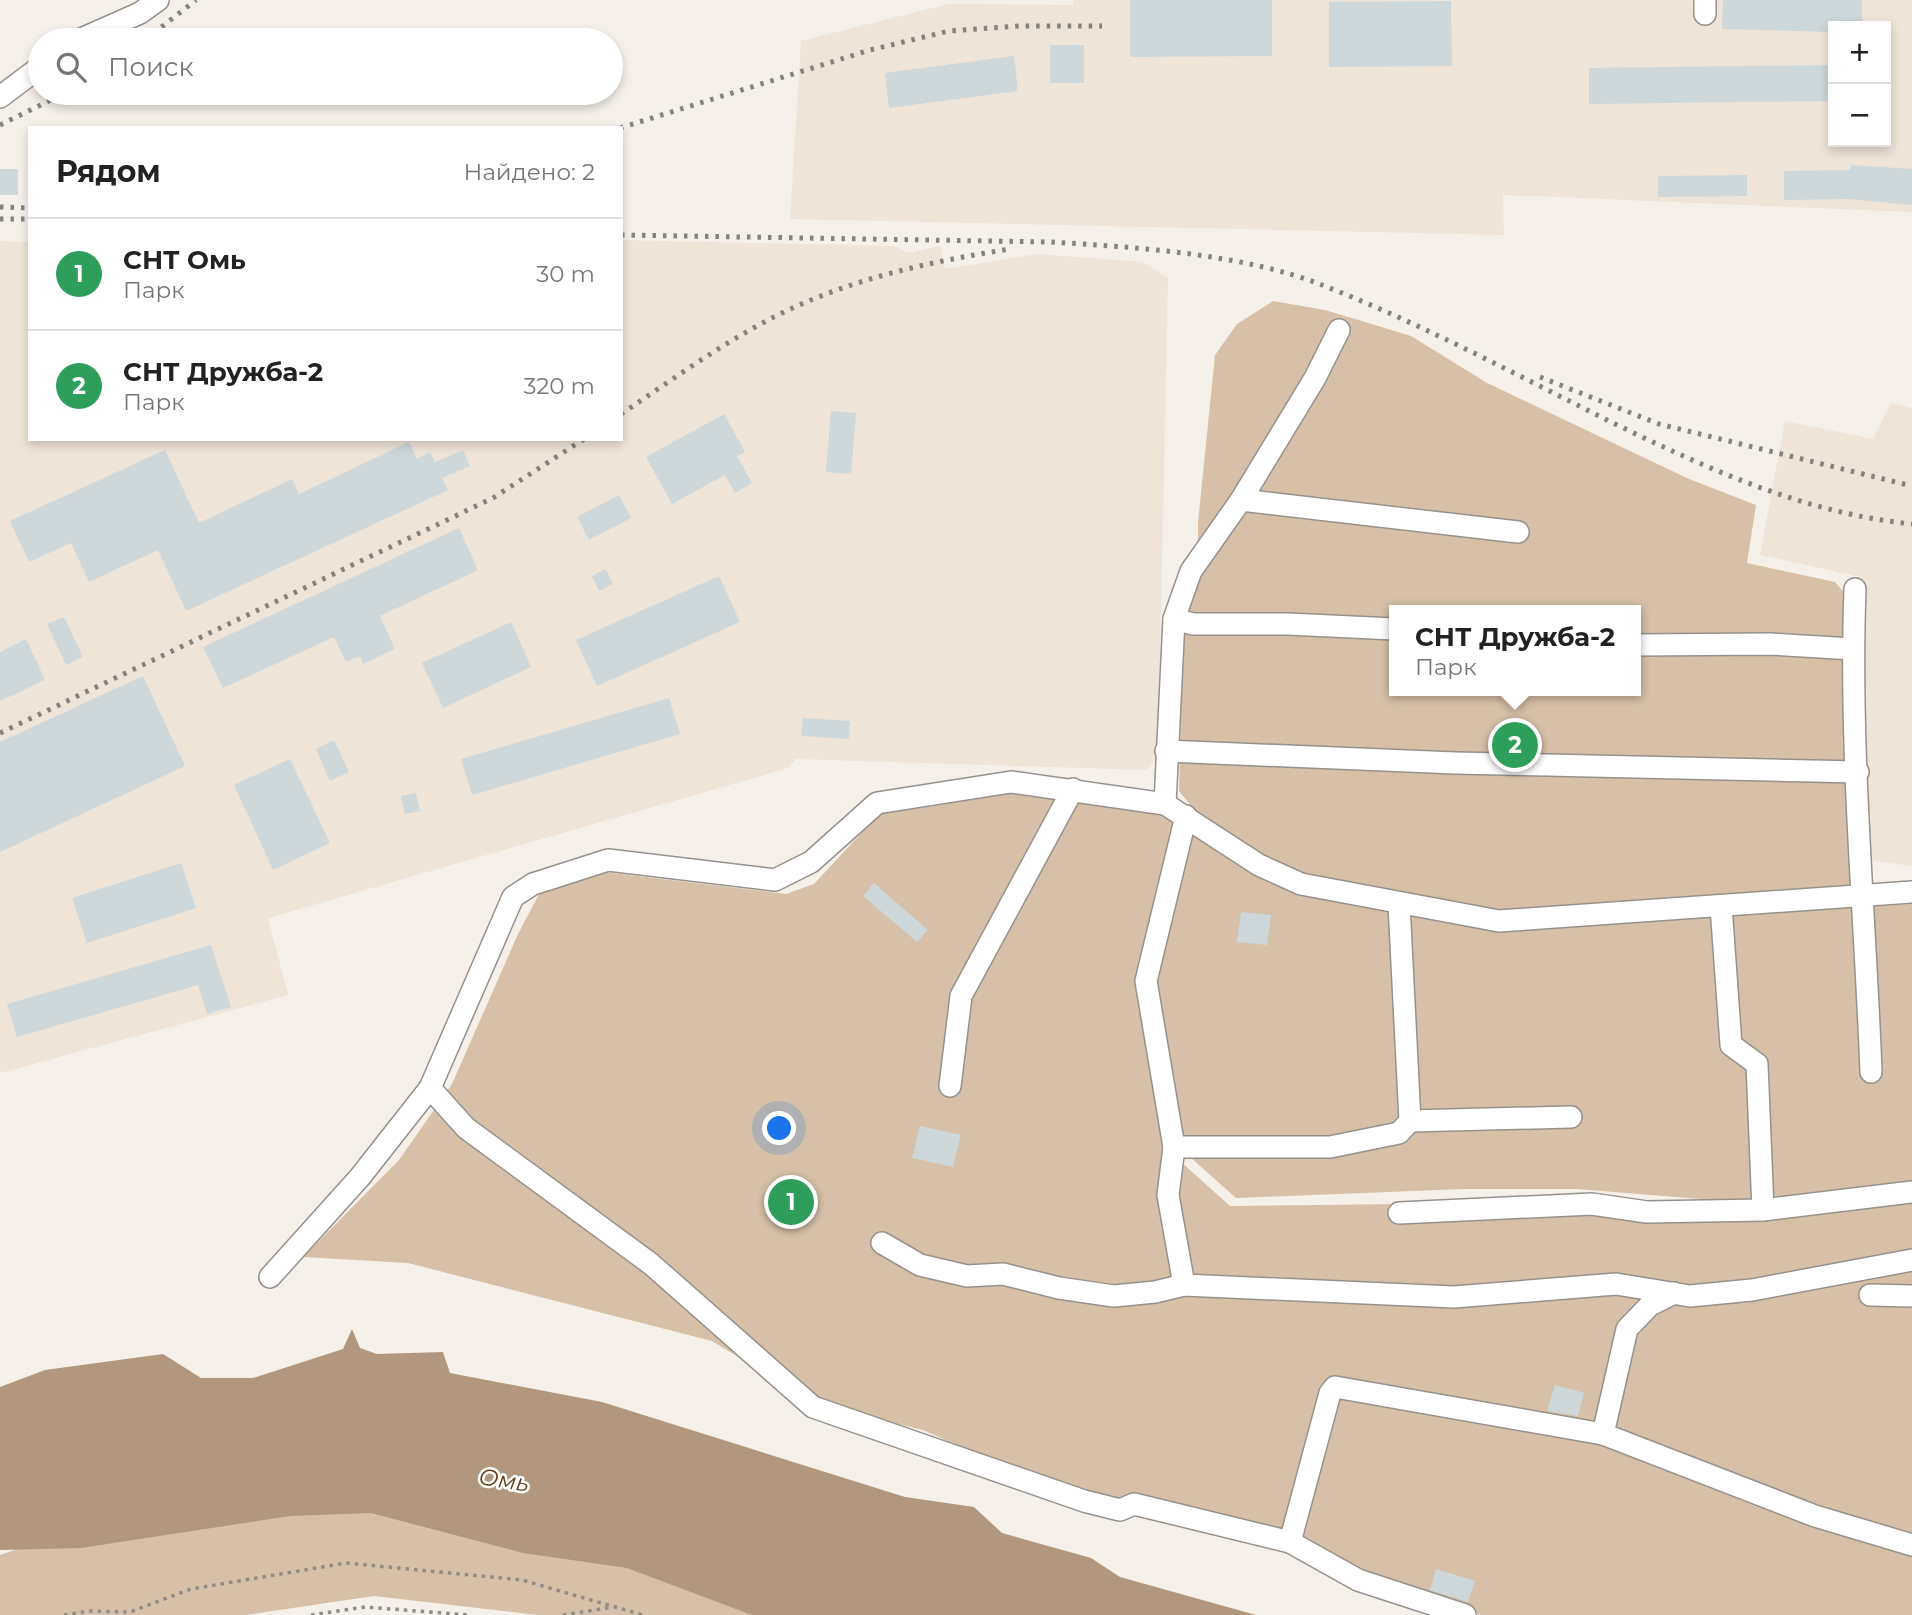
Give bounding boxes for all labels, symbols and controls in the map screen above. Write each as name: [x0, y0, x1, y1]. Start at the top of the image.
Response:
map controls: [1828, 21, 1891, 147]
button: +: [1828, 21, 1891, 84]
search box: [28, 28, 623, 105]
icon: search: [52, 48, 90, 86]
text: Поиск: [108, 51, 194, 83]
button: −: [1828, 84, 1891, 147]
text: Рядом: [56, 153, 161, 190]
text: Найдено: 2: [464, 158, 595, 186]
text: СНТ Омь: [123, 244, 246, 276]
text: 1: [74, 260, 84, 288]
text: 30 m: [536, 260, 595, 288]
text: Парк: [123, 276, 185, 304]
text: СНТ Дружба-2: [123, 356, 323, 388]
text: 2: [72, 372, 86, 400]
text: 320 m: [523, 372, 595, 400]
text: Парк: [123, 388, 185, 416]
popup: [1389, 605, 1641, 696]
text: СНТ Дружба-2: [1415, 621, 1615, 653]
text: Парк: [1415, 653, 1477, 681]
pin: 2: [1492, 719, 1538, 771]
your location: [762, 1111, 796, 1145]
pin: 1: [768, 1176, 814, 1228]
water label: Омь: [477, 1462, 531, 1498]

